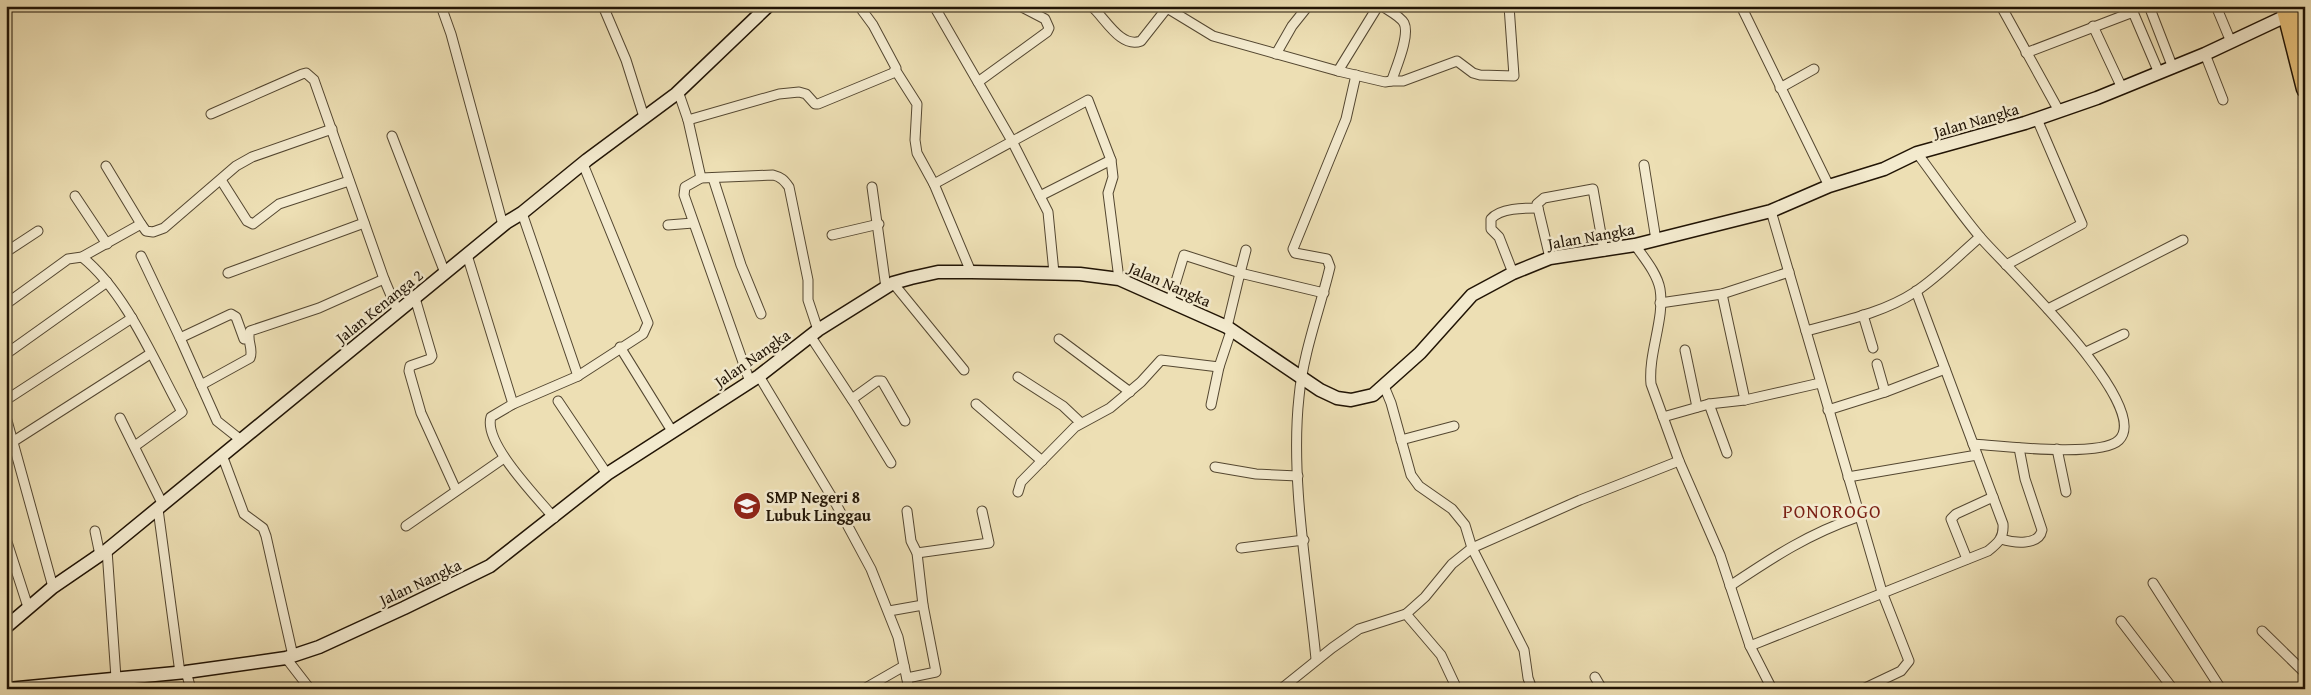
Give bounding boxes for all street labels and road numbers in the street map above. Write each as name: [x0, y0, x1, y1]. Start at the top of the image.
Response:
street label: Jalan Nangka: [1929, 96, 2022, 144]
street label: Jalan Nangka: [1544, 216, 1637, 256]
street label: Jalan Nangka: [1123, 254, 1215, 313]
street label: Jalan Kenanga 2: [329, 263, 428, 350]
street label: Jalan Nangka: [708, 323, 795, 394]
street label: Jalan Nangka: [373, 552, 465, 612]

